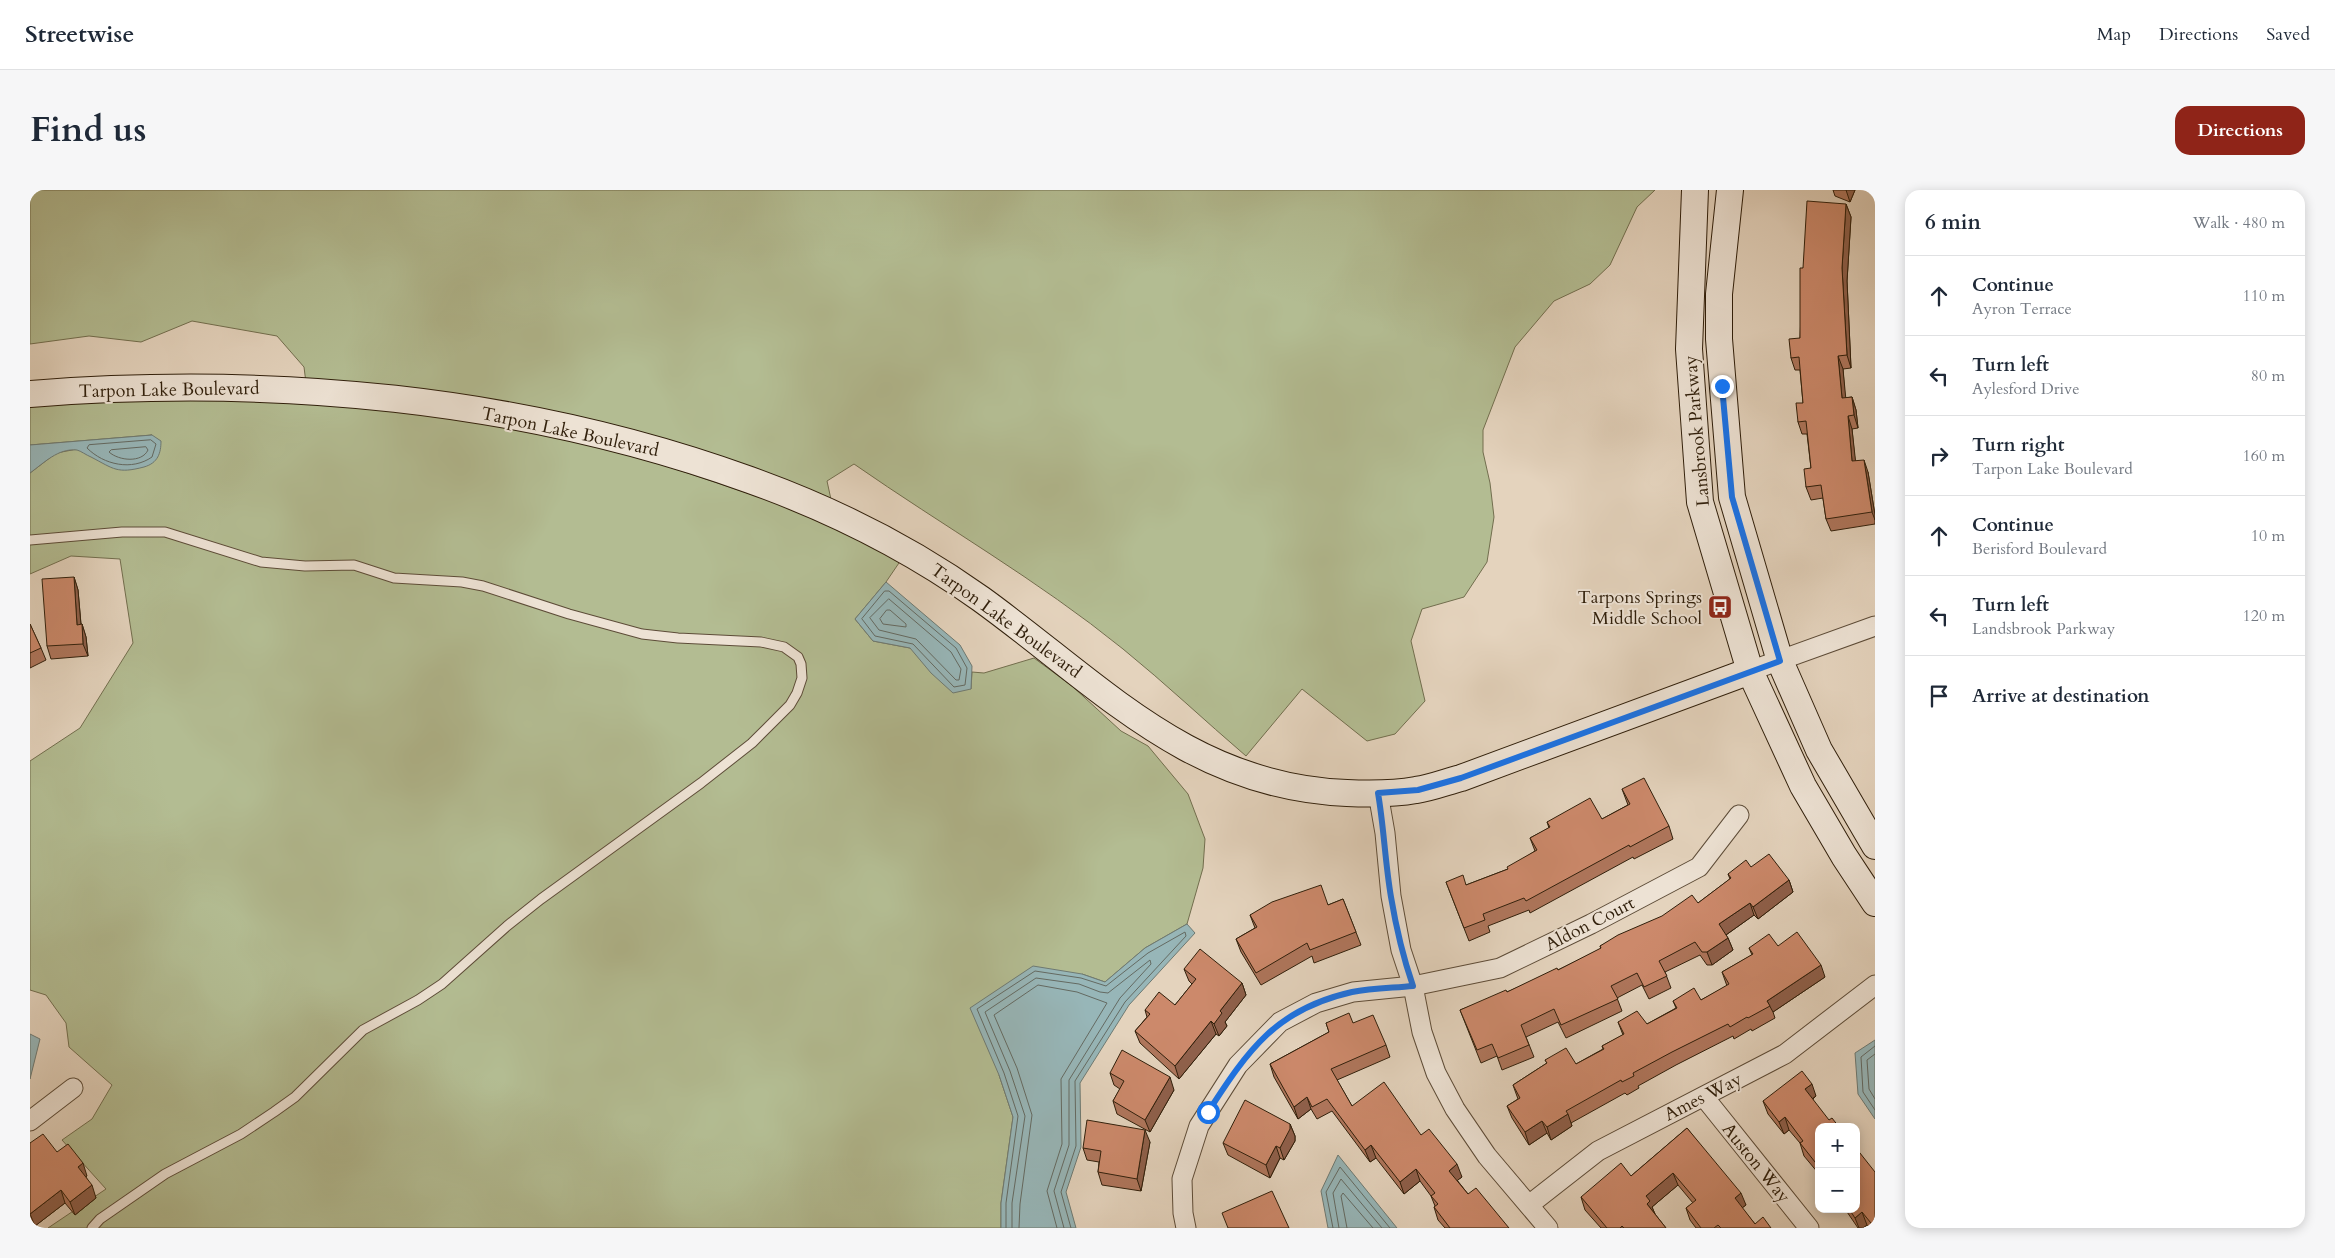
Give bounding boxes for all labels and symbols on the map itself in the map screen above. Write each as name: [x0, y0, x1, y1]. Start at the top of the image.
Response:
street label: Lansbrook Parkway: [1678, 354, 1716, 508]
route end: [1711, 375, 1734, 398]
street label: Tarpon Lake Boulevard: [78, 376, 260, 404]
street label: Tarpon Lake Boulevard: [479, 401, 661, 463]
street label: Tarpon Lake Boulevard: [925, 558, 1087, 685]
place label: Tarpons Springs Middle School: [1577, 585, 1702, 631]
bus stop icon: Tarpons Springs Middle School: [1707, 594, 1733, 620]
street label: Aldon Court: [1541, 891, 1639, 957]
street label: Ames Way: [1660, 1067, 1747, 1127]
route start: [1197, 1101, 1220, 1124]
street label: Auston Way: [1716, 1118, 1796, 1209]

